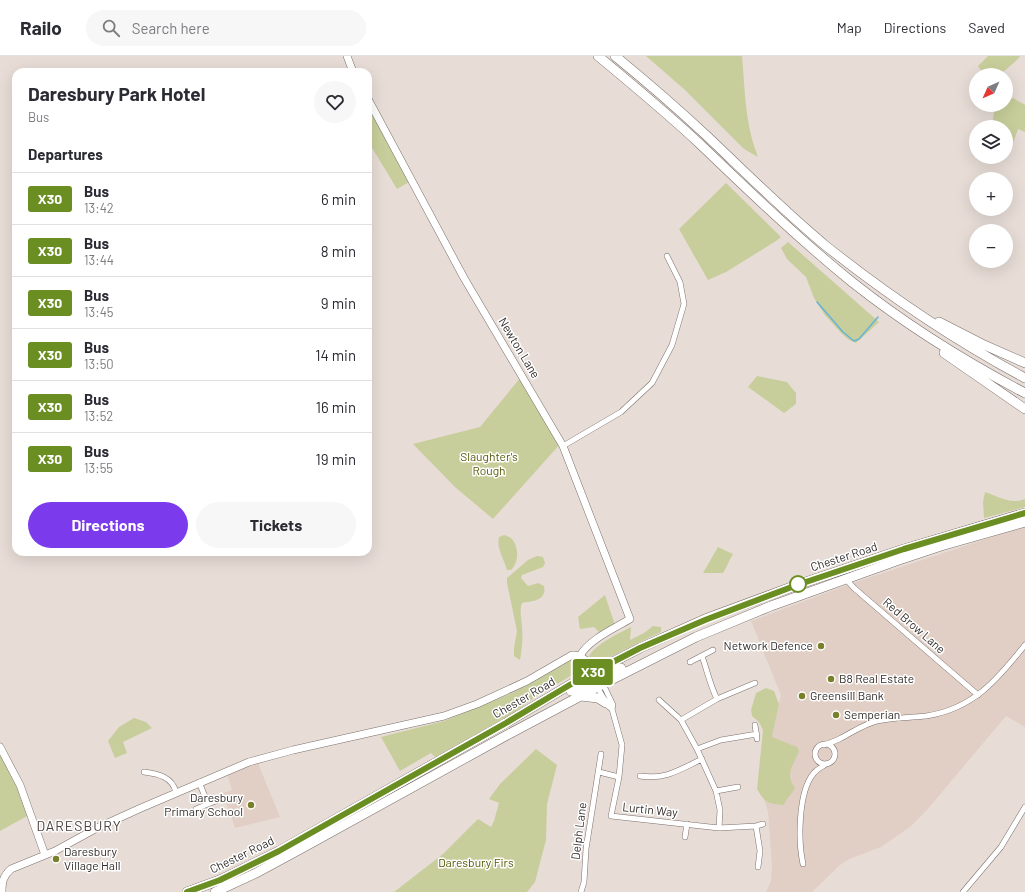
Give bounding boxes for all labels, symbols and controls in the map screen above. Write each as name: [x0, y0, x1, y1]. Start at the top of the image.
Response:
search box: [86, 10, 366, 46]
text: Railo: [20, 16, 62, 39]
icon: search: [100, 17, 122, 39]
text: Search here: [132, 19, 210, 37]
text: Map: [837, 19, 862, 36]
text: Directions: [884, 19, 946, 36]
text: Saved: [968, 19, 1005, 36]
north arrow: [969, 68, 1013, 112]
map controls: [969, 68, 1013, 268]
button: heart: [314, 81, 356, 123]
text: Daresbury Park Hotel: [28, 82, 205, 105]
text: Bus: [28, 109, 49, 125]
button: layers: [969, 120, 1013, 164]
text: Departures: [28, 145, 103, 163]
button: +: [969, 172, 1013, 216]
text: Bus: [84, 182, 109, 200]
text: X30: [38, 190, 62, 207]
text: 6 min: [321, 190, 356, 208]
text: 13:42: [84, 200, 114, 216]
button: −: [969, 224, 1013, 268]
text: Bus: [84, 234, 109, 252]
text: X30: [38, 242, 62, 259]
text: 8 min: [321, 242, 356, 260]
text: 13:44: [84, 252, 114, 268]
text: Bus: [84, 286, 109, 304]
text: X30: [38, 294, 62, 311]
text: 9 min: [321, 294, 356, 312]
text: 13:45: [84, 304, 114, 320]
street label: Newton Lane: [496, 315, 543, 380]
text: Bus: [84, 338, 109, 356]
text: X30: [38, 346, 62, 363]
text: 14 min: [315, 346, 356, 364]
text: 13:50: [84, 356, 114, 372]
text: Bus: [84, 390, 109, 408]
text: X30: [38, 398, 62, 415]
text: 16 min: [316, 398, 356, 416]
text: 13:52: [84, 408, 113, 424]
text: Bus: [84, 442, 109, 460]
park label: Slaughter's Rough: [460, 449, 518, 477]
text: X30: [38, 450, 62, 467]
text: 19 min: [316, 450, 356, 468]
text: 13:55: [84, 460, 113, 476]
button: Directions: [28, 502, 188, 548]
button: Tickets: [196, 502, 356, 548]
street label: Chester Road: [808, 539, 879, 573]
unlabelled marker: [789, 575, 807, 593]
street label: Red Brow Lane: [881, 595, 949, 656]
place label: Network Defence: [724, 638, 813, 652]
marker: Network Defence: [816, 641, 826, 651]
line badge: X30: [570, 659, 616, 685]
text: X30: [581, 663, 605, 680]
place label: B8 Real Estate: [839, 671, 914, 685]
street label: Chester Road: [490, 674, 557, 721]
marker: B8 Real Estate: [826, 674, 836, 684]
place label: Greensill Bank: [810, 688, 884, 702]
marker: Greensill Bank: [797, 691, 807, 701]
place label: Semperian: [844, 707, 900, 721]
marker: Semperian: [831, 710, 841, 720]
place label: Daresbury Primary School: [164, 790, 243, 818]
street label: Lurtin Way: [622, 799, 679, 819]
marker: Daresbury Primary School: [246, 800, 256, 810]
street label: Delph Lane: [568, 801, 588, 860]
district label: DARESBURY: [36, 817, 122, 834]
street label: Chester Road: [207, 833, 276, 876]
place label: Daresbury Village Hall: [64, 844, 121, 872]
marker: Daresbury Village Hall: [51, 854, 61, 864]
park label: Daresbury Firs: [438, 855, 514, 869]

